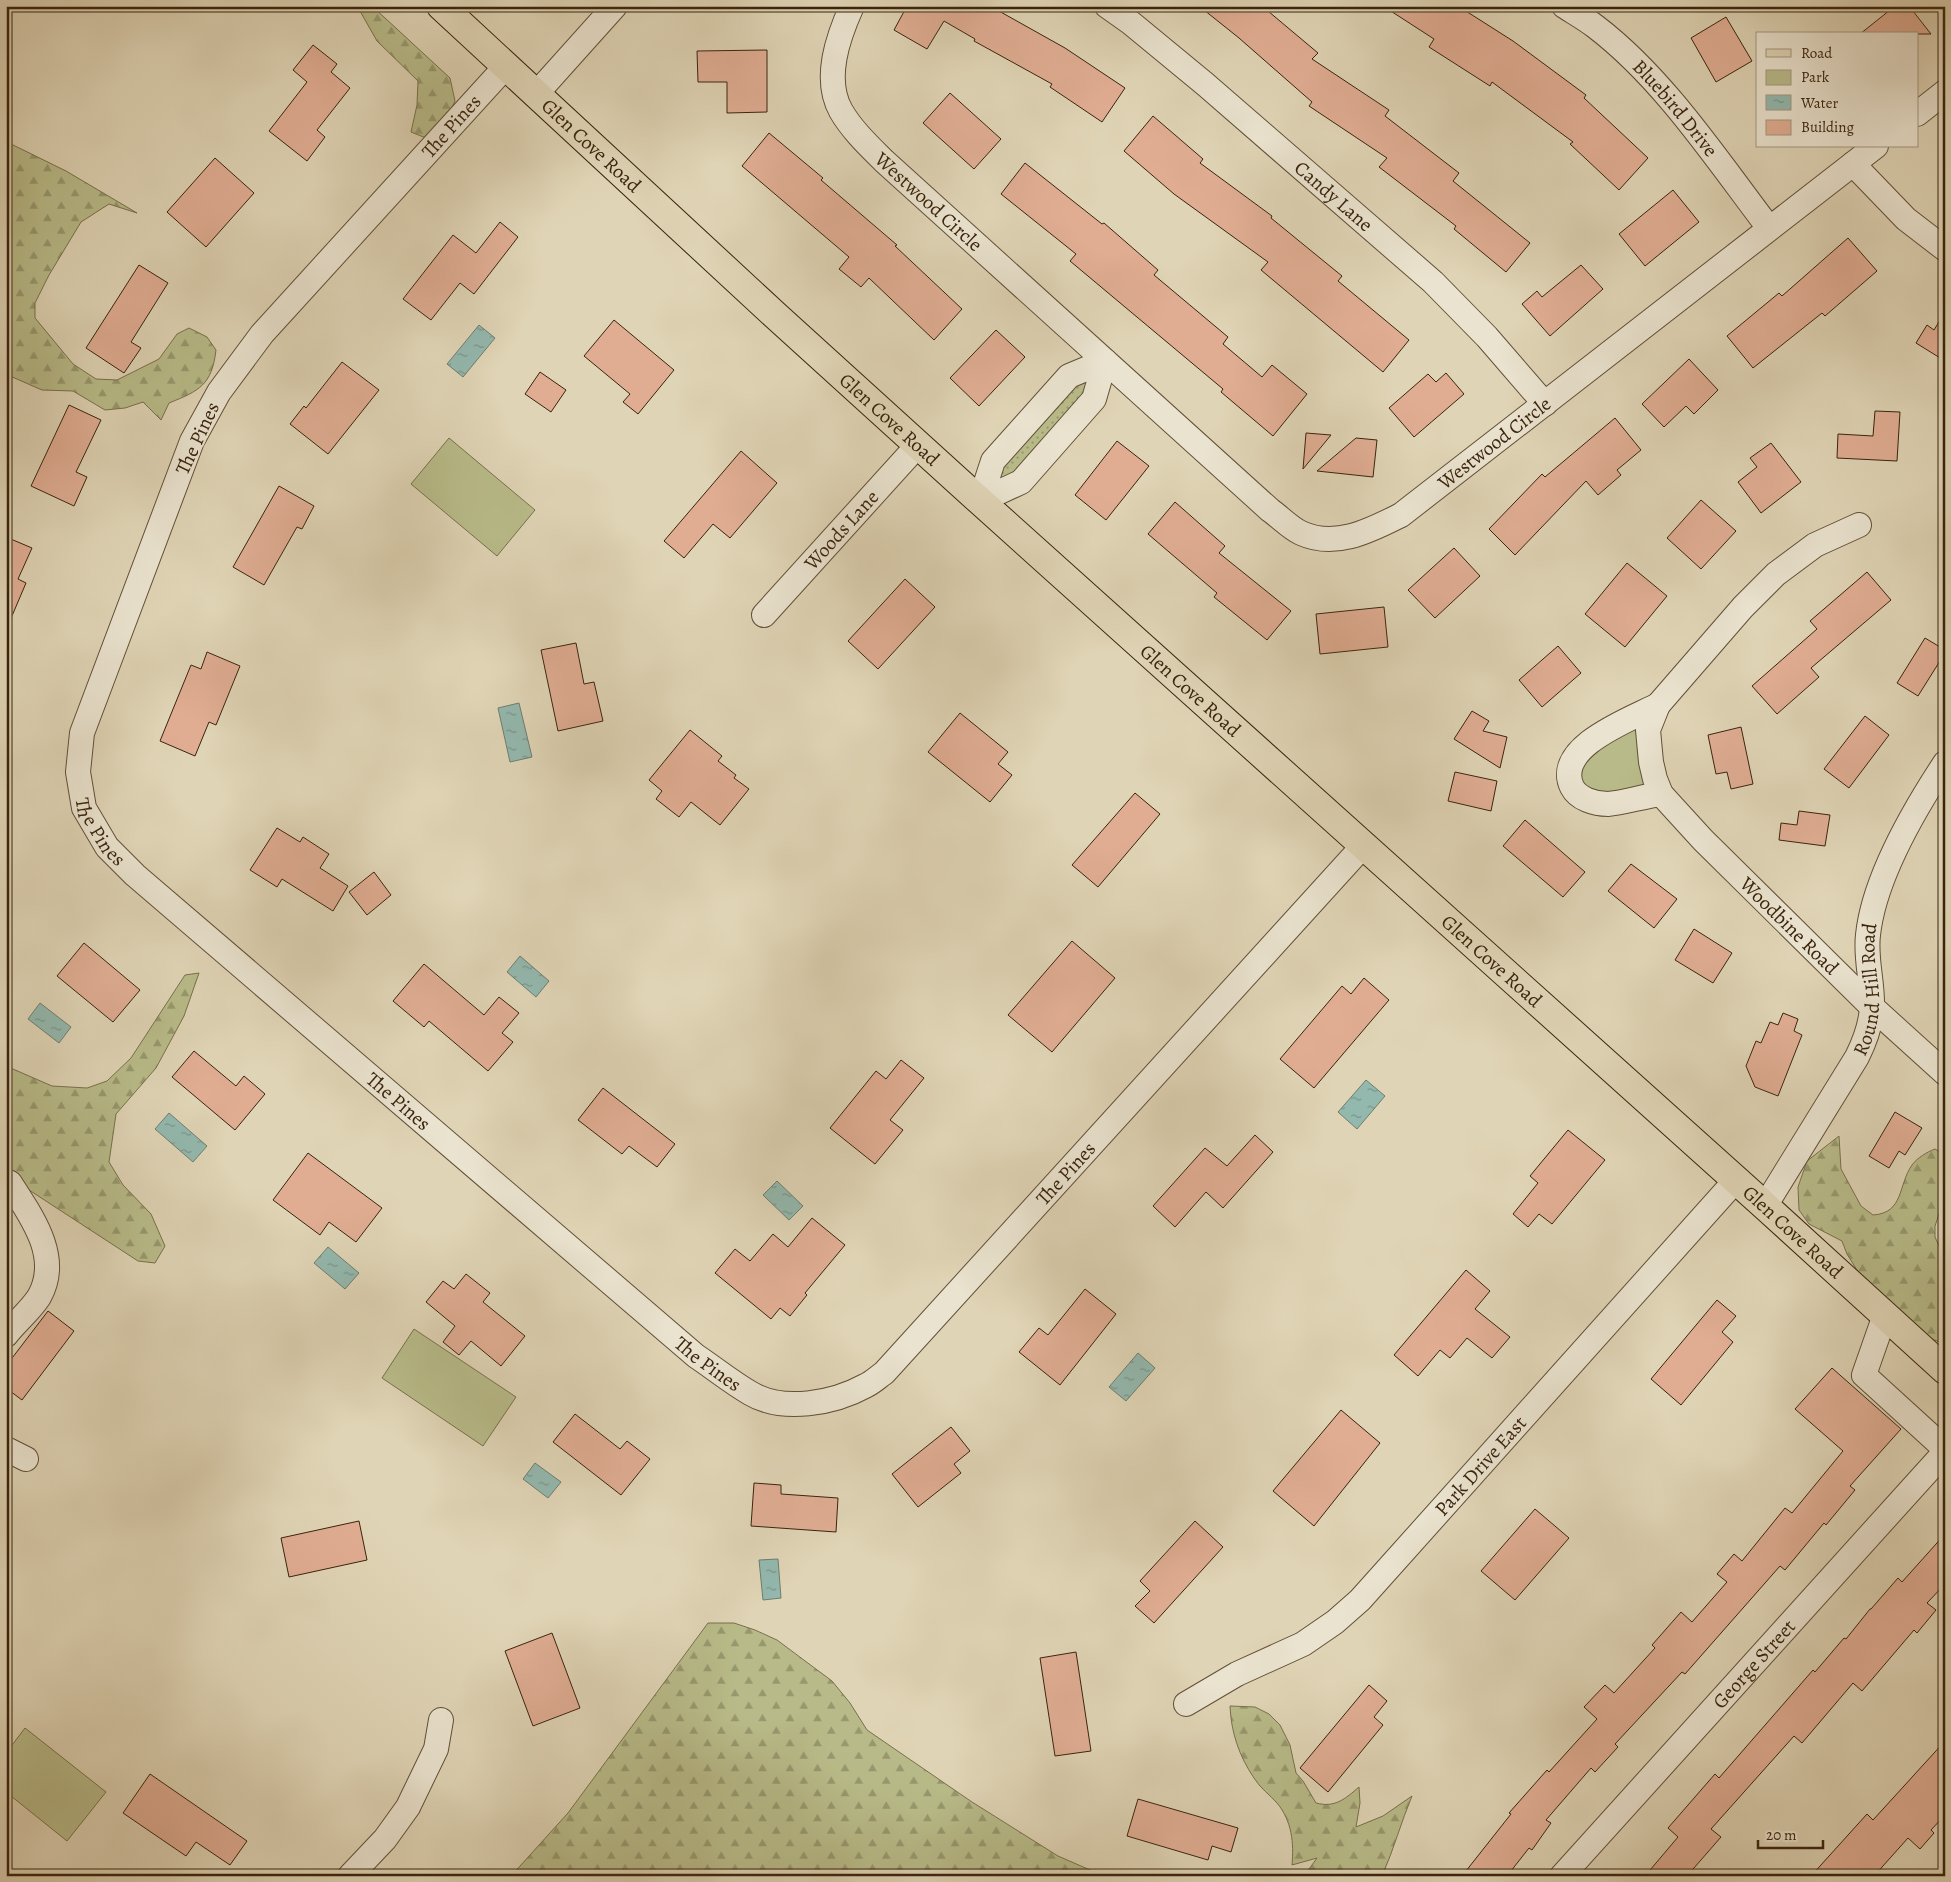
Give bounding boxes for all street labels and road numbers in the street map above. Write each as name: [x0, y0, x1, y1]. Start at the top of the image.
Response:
street label: Bluebird Drive: [1626, 53, 1724, 162]
street label: The Pines: [416, 89, 487, 164]
street label: Glen Cove Road: [535, 93, 647, 199]
street label: Westwood Circle: [868, 145, 988, 258]
street label: Candy Lane: [1289, 155, 1379, 238]
street label: Glen Cove Road: [833, 367, 946, 472]
street label: Westwood Circle: [1431, 390, 1557, 496]
street label: The Pines: [169, 398, 226, 479]
street label: Woods Lane: [798, 484, 885, 577]
street label: Glen Cove Road: [1134, 638, 1247, 743]
street label: The Pines: [68, 796, 131, 872]
street label: Woodbine Road: [1733, 870, 1845, 981]
street label: Glen Cove Road: [1435, 909, 1548, 1014]
street label: Round Hill Road: [1847, 921, 1886, 1060]
street label: The Pines: [360, 1066, 436, 1137]
street label: The Pines: [1030, 1136, 1102, 1211]
street label: Glen Cove Road: [1737, 1179, 1849, 1285]
street label: The Pines: [669, 1330, 747, 1398]
street label: Park Drive East: [1429, 1410, 1533, 1522]
street label: George Street: [1707, 1613, 1802, 1715]

